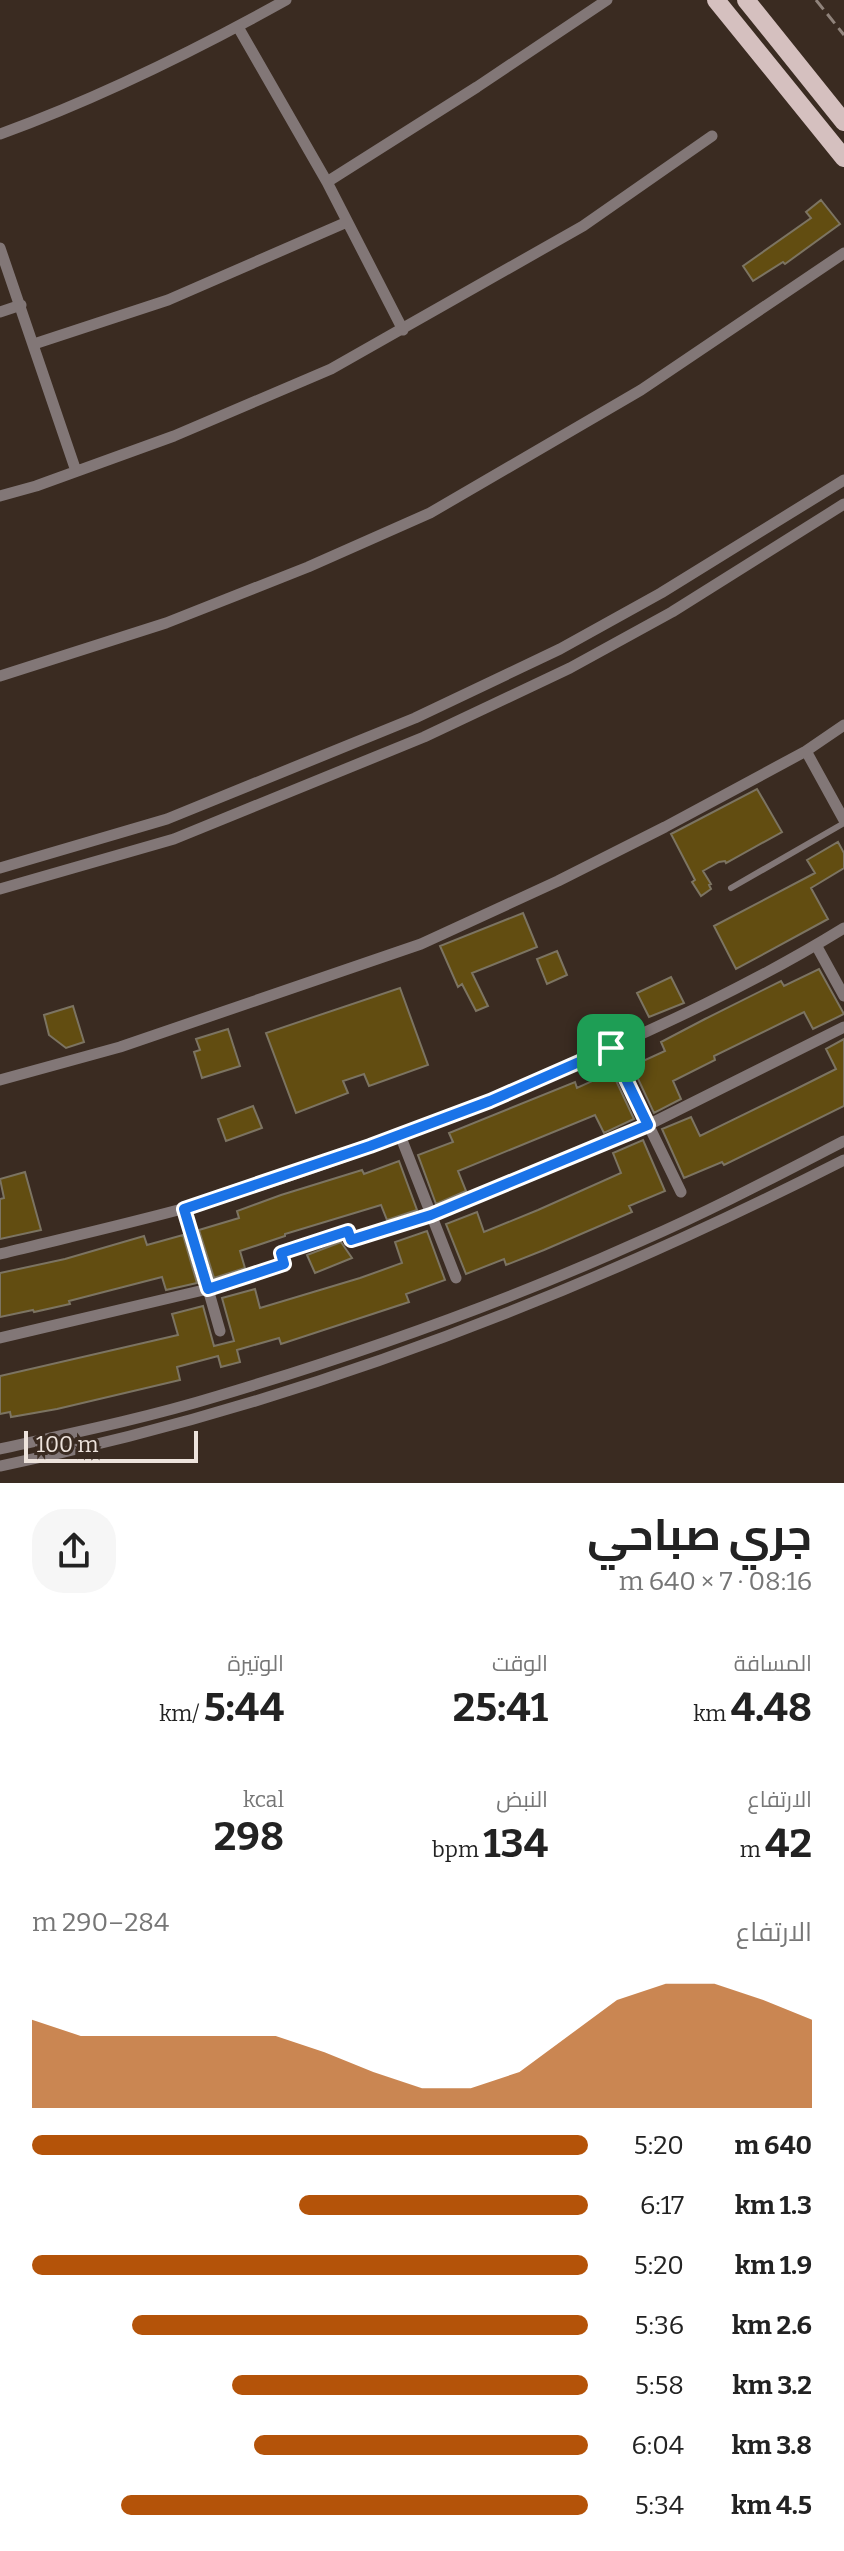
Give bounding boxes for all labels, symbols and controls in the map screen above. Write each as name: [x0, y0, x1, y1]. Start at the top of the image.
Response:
pin: [577, 1014, 645, 1082]
icon: arrive: [589, 1026, 633, 1070]
scale bar: [24, 1427, 198, 1463]
text: 100 m: [36, 1431, 99, 1458]
button: share: [32, 1509, 116, 1593]
text: جري صباحي: [587, 1509, 812, 1562]
text: 08:16 · 7 × 640 m: [619, 1566, 812, 1597]
text: الوتيرة: [228, 1650, 284, 1677]
text: الوقت: [492, 1650, 548, 1677]
text: المسافة: [734, 1650, 812, 1677]
text: 5:44: [204, 1684, 284, 1732]
text: 25:41: [453, 1684, 548, 1732]
text: 4.48: [731, 1684, 812, 1732]
text: /km: [159, 1700, 204, 1727]
text: km: [693, 1700, 731, 1727]
text: kcal: [243, 1786, 284, 1813]
text: النبض: [496, 1786, 548, 1813]
text: الارتفاع: [748, 1786, 812, 1813]
text: 298: [214, 1813, 284, 1861]
text: 134: [483, 1820, 548, 1868]
text: 42: [765, 1820, 812, 1868]
text: bpm: [432, 1836, 483, 1863]
text: m: [740, 1836, 765, 1863]
text: 284–290 m: [32, 1907, 169, 1938]
text: الارتفاع: [736, 1917, 812, 1948]
text: 5:20: [634, 2130, 684, 2161]
text: 640 m: [735, 2130, 812, 2161]
text: 6:17: [640, 2190, 684, 2221]
text: 1.3 km: [735, 2190, 812, 2221]
text: 5:20: [634, 2250, 684, 2281]
text: 1.9 km: [735, 2250, 812, 2281]
text: 5:36: [635, 2310, 684, 2341]
text: 2.6 km: [732, 2310, 812, 2341]
text: 5:58: [635, 2370, 684, 2401]
text: 3.2 km: [733, 2370, 812, 2401]
text: 6:04: [631, 2430, 684, 2461]
text: 3.8 km: [732, 2430, 812, 2461]
text: 5:34: [635, 2490, 684, 2521]
text: 4.5 km: [731, 2490, 812, 2521]

